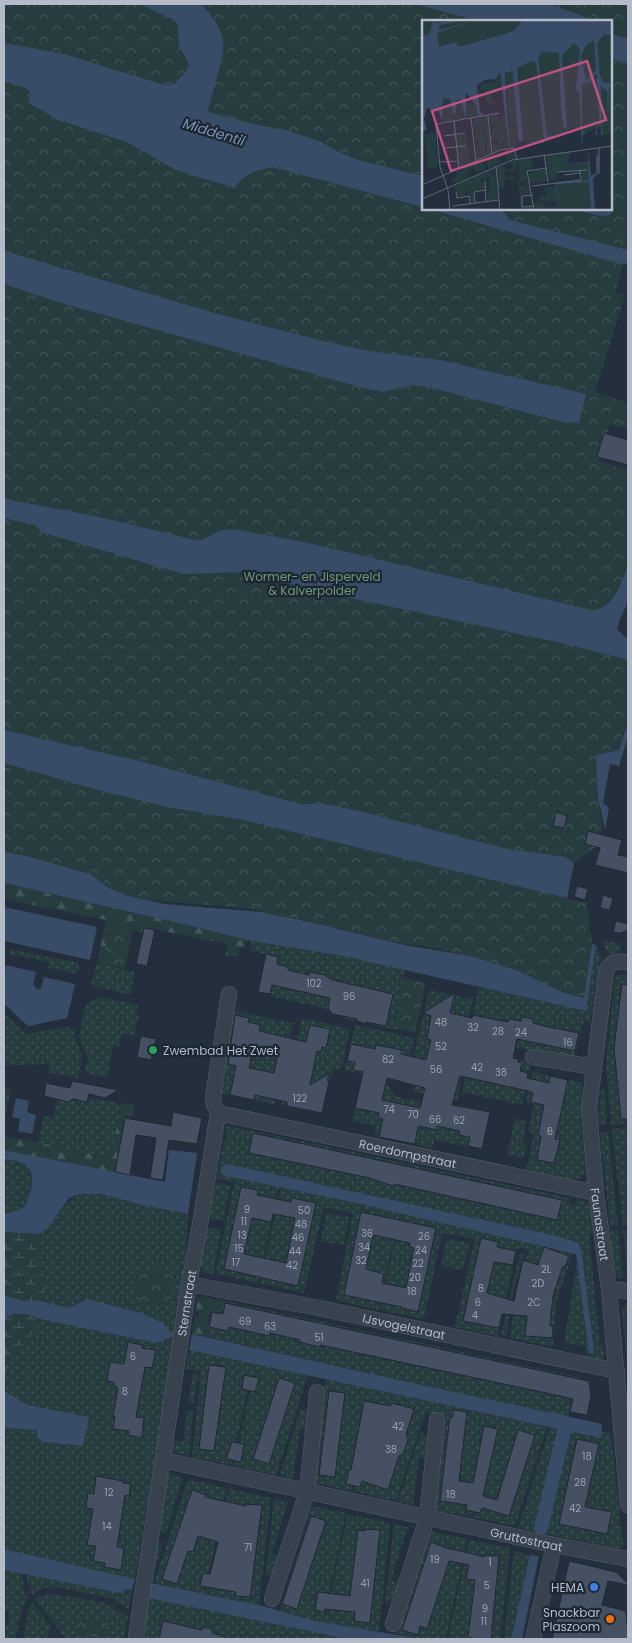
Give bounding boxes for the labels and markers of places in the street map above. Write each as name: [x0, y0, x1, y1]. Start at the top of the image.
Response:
place label: Zwembad Het Zwet: [163, 1042, 278, 1059]
marker: Zwembad Het Zwet: [147, 1044, 159, 1056]
place label: HEMA: [551, 1579, 584, 1596]
marker: HEMA: [588, 1581, 600, 1593]
place label: Snackbar Plaszoom: [543, 1604, 601, 1635]
marker: Snackbar Plaszoom: [604, 1613, 616, 1625]

